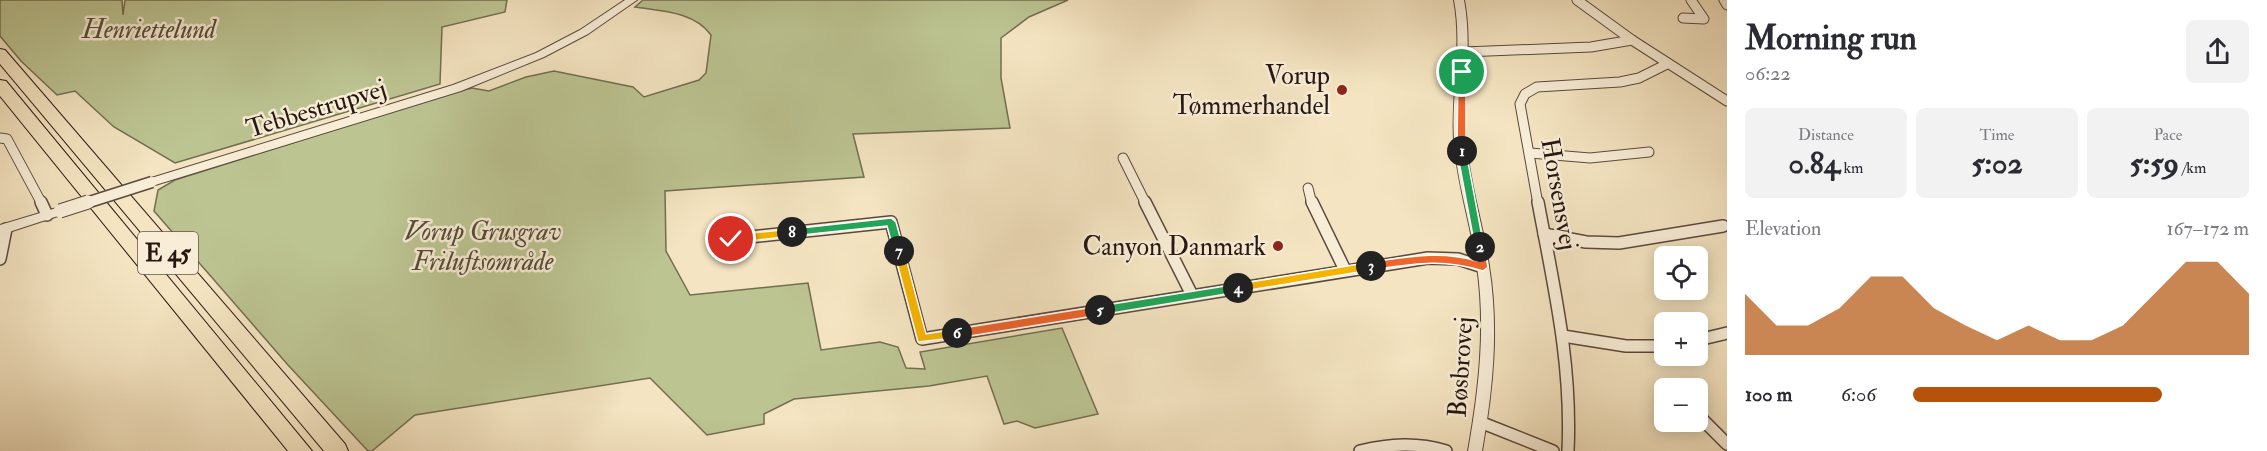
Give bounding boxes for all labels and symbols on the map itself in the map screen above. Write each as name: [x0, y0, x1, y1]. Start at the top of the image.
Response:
park label: Henriettelund: [81, 14, 218, 46]
pin: [1436, 46, 1487, 97]
place label: Vorup Tømmerhandel: [1173, 60, 1330, 122]
street label: Tebbestrupvej: [242, 73, 390, 146]
marker: Vorup Tømmerhandel: [1335, 83, 1349, 97]
pin: 1: [1447, 136, 1477, 166]
street label: Horsensvej: [1533, 136, 1585, 253]
pin: [705, 213, 756, 264]
park label: Vorup Grusgrav Friluftsområde: [405, 216, 561, 278]
pin: 8: [777, 217, 807, 247]
place label: Canyon Danmark: [1082, 231, 1267, 263]
road number: E 45: [138, 232, 198, 274]
pin: 2: [1465, 232, 1495, 262]
pin: 7: [884, 236, 914, 266]
marker: Canyon Danmark: [1271, 239, 1285, 253]
pin: 3: [1356, 251, 1386, 281]
pin: 4: [1223, 273, 1253, 303]
pin: 5: [1085, 295, 1115, 325]
street label: Bøsbrovej: [1442, 316, 1480, 419]
pin: 6: [942, 318, 972, 348]

